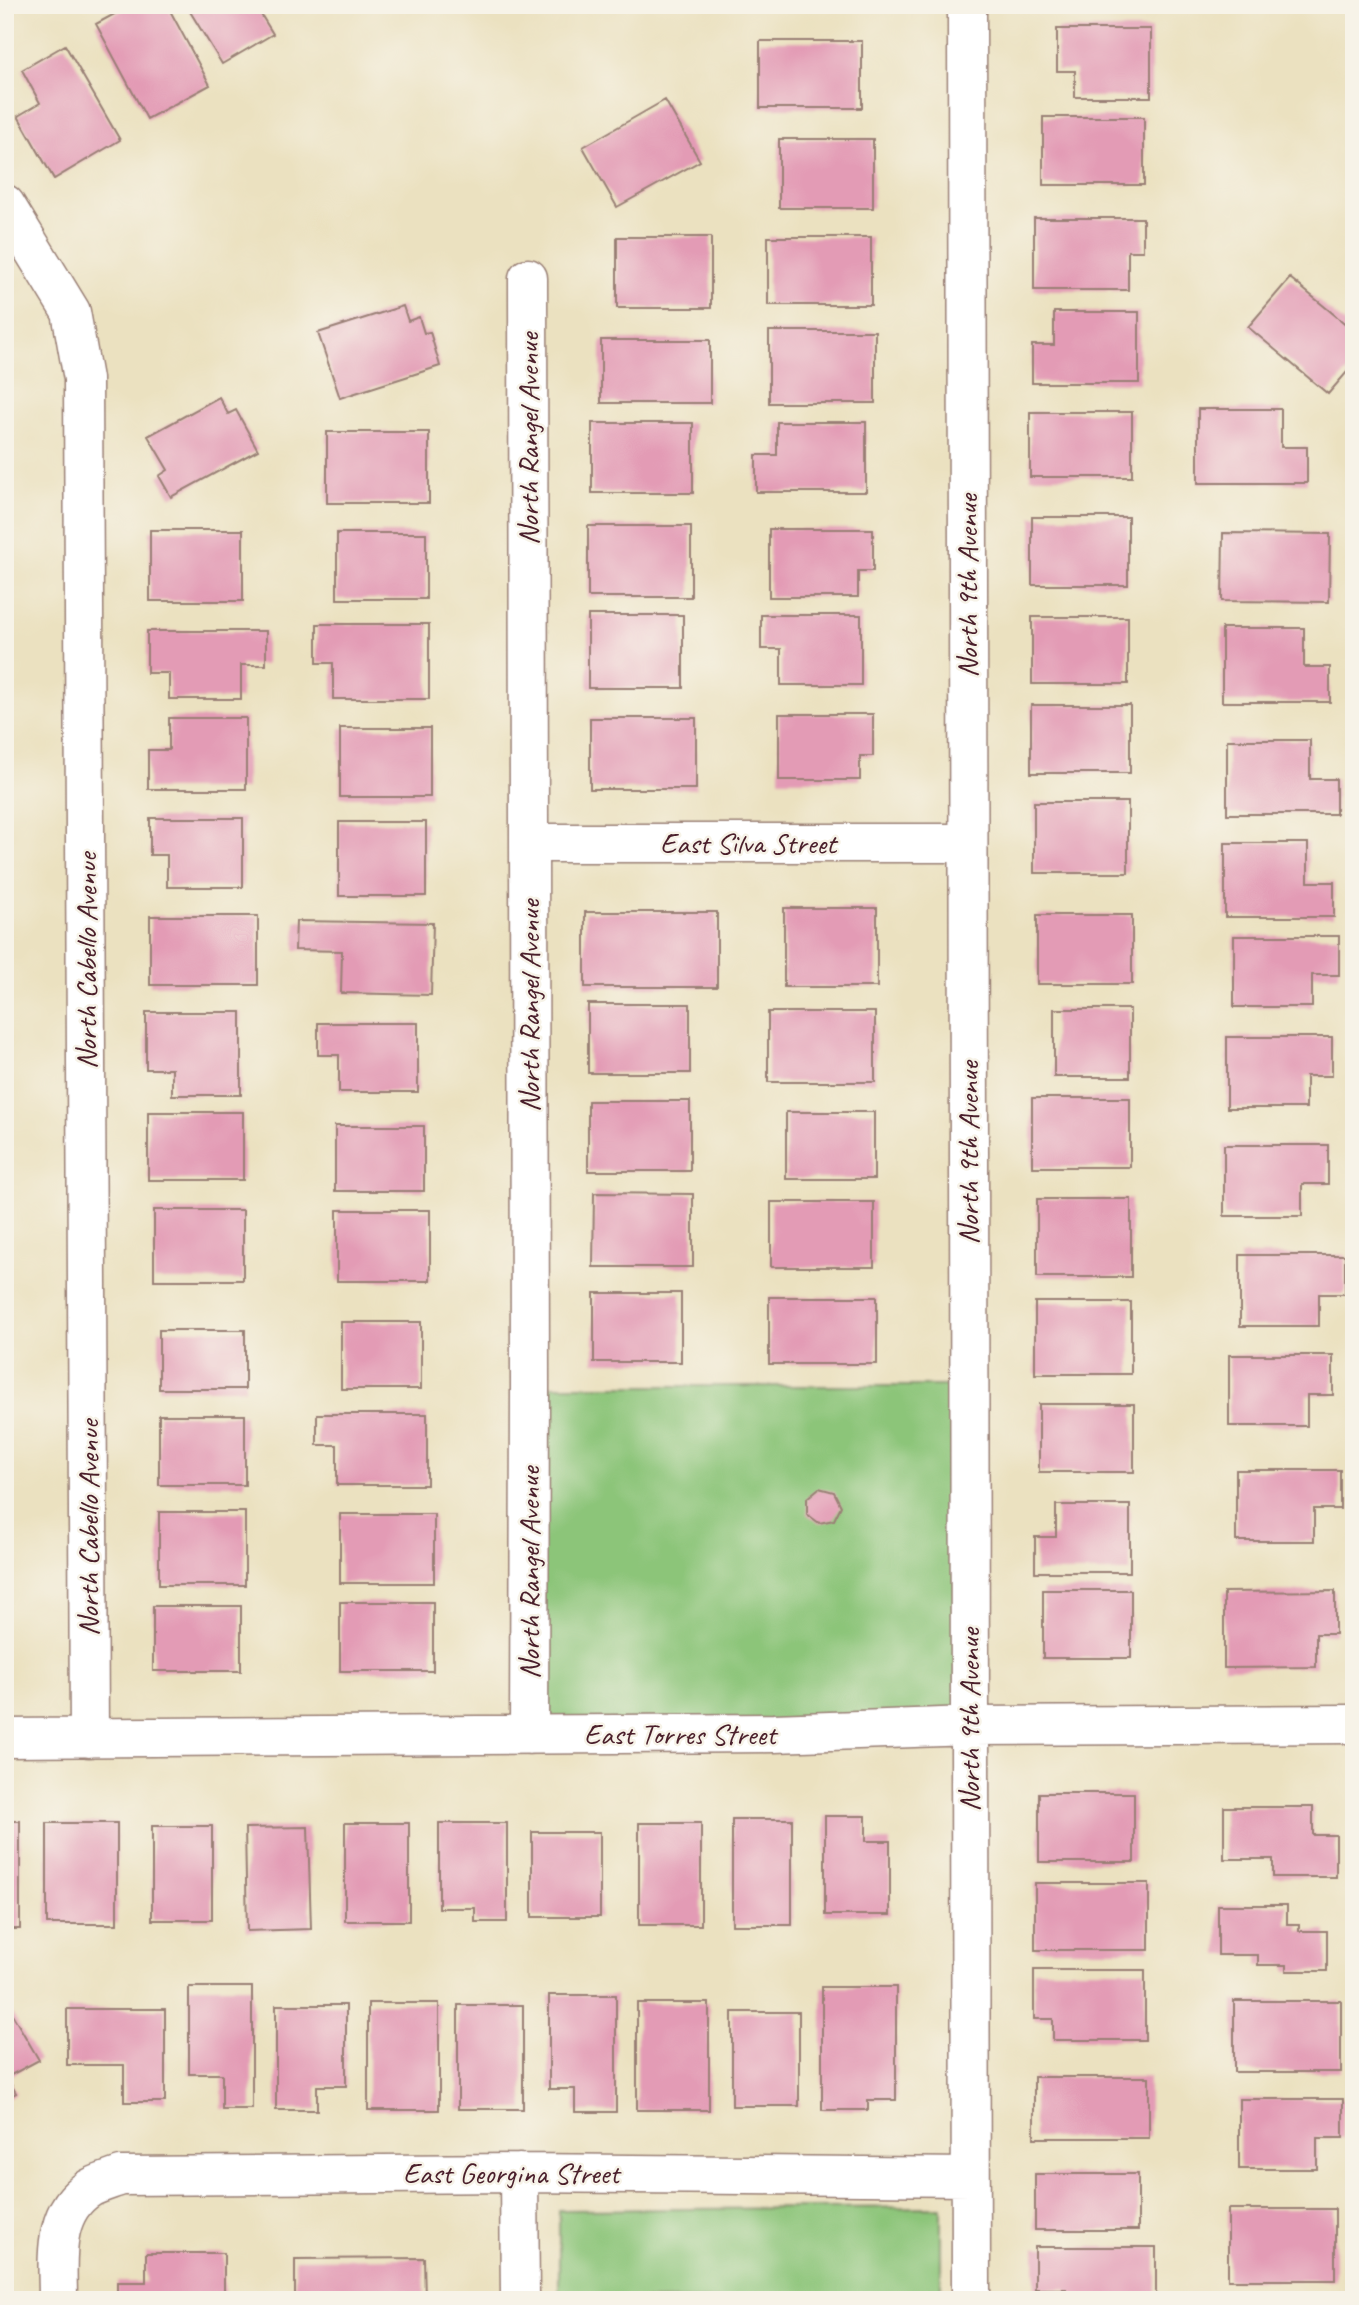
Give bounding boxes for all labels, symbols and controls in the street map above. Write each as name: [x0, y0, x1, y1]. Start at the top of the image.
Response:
street label: North Rangel Avenue: [509, 331, 547, 545]
street label: North 9th Avenue: [948, 492, 986, 678]
street label: East Silva Street: [660, 824, 839, 862]
street label: North Cabello Avenue: [67, 851, 105, 1069]
street label: North Rangel Avenue: [510, 898, 548, 1112]
street label: North 9th Avenue: [949, 1059, 987, 1245]
street label: North Cabello Avenue: [69, 1418, 107, 1636]
street label: North Rangel Avenue: [510, 1465, 548, 1679]
street label: North 9th Avenue: [950, 1626, 988, 1812]
street label: East Torres Street: [584, 1715, 779, 1753]
street label: East Georgina Street: [403, 2154, 622, 2192]

